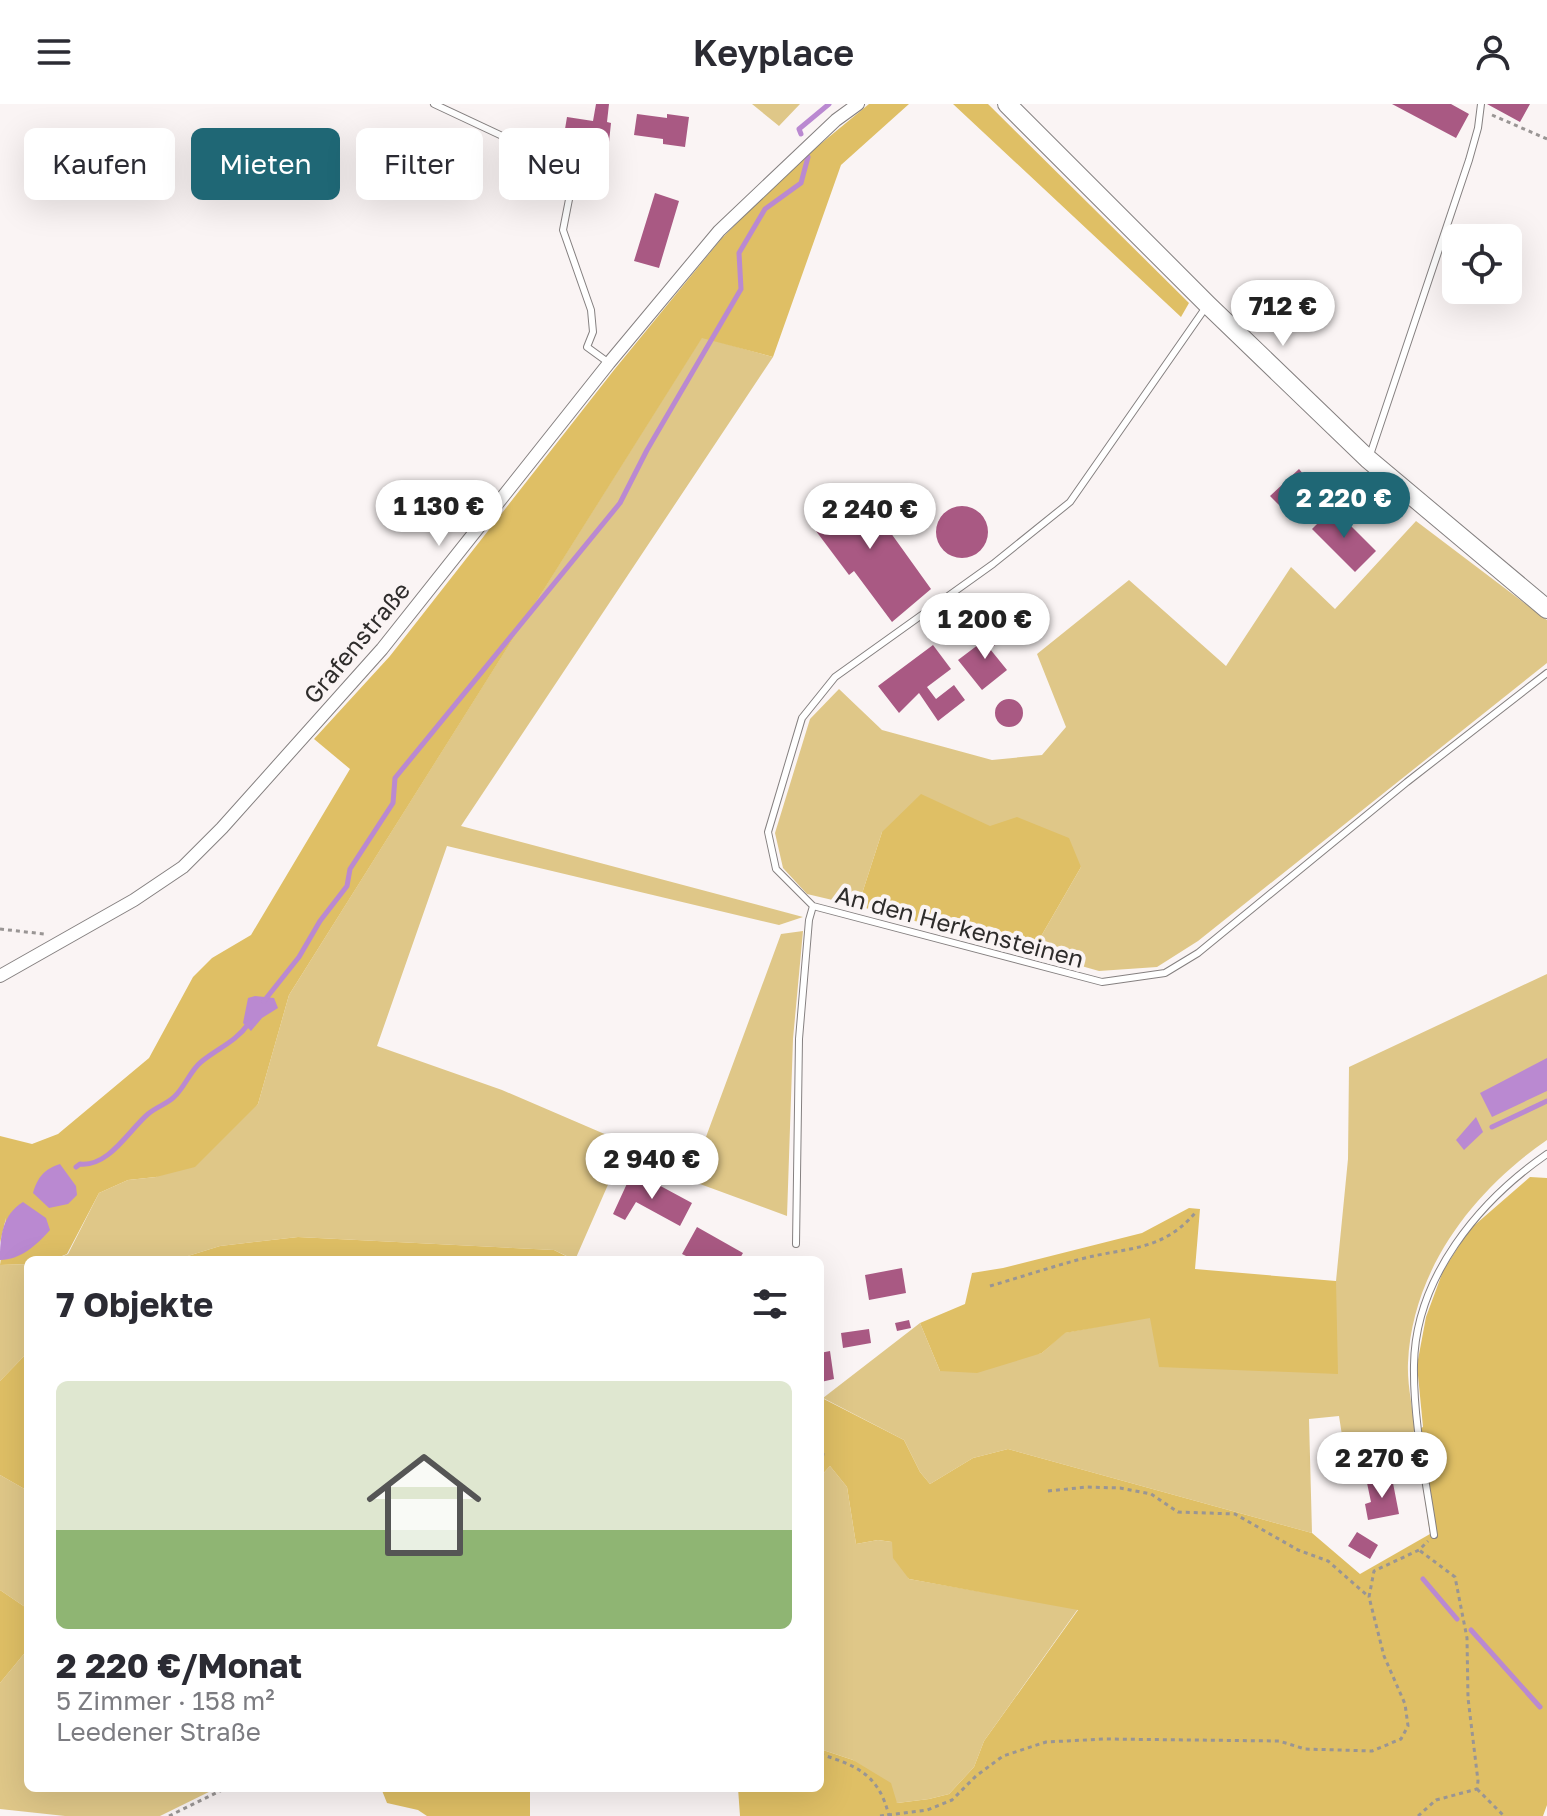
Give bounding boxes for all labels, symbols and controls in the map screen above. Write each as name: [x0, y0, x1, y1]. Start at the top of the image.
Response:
icon: menu: [32, 30, 76, 74]
icon: person: [1471, 30, 1515, 74]
text: Keyplace: [693, 31, 854, 74]
chip: Kaufen: [24, 128, 175, 200]
chip: Mieten: [191, 128, 340, 200]
chip: Filter: [356, 128, 483, 200]
chip: Neu: [499, 128, 609, 200]
map controls: [1442, 224, 1522, 304]
button: locate: [1442, 224, 1522, 304]
pin: 712 €: [1227, 280, 1339, 348]
text: 712 €: [1249, 290, 1317, 321]
pin: 2 220 €: [1270, 472, 1418, 540]
pin: 1 130 €: [365, 480, 513, 548]
text: 2 220 €: [1296, 482, 1392, 513]
pin: 2 240 €: [796, 483, 944, 551]
text: 1 130 €: [394, 490, 484, 521]
text: 2 240 €: [822, 493, 918, 524]
street label: Grafenstraße: [297, 575, 415, 709]
pin: 1 200 €: [911, 593, 1059, 661]
text: 1 200 €: [938, 603, 1032, 634]
street label: An den Herkensteinen: [833, 879, 1087, 973]
pin: 2 940 €: [578, 1133, 726, 1201]
text: 2 940 €: [604, 1143, 700, 1174]
icon: filters: [748, 1282, 792, 1326]
text: 7 Objekte: [56, 1284, 213, 1324]
pin: 2 270 €: [1308, 1432, 1456, 1500]
icon: home: [352, 1433, 496, 1577]
text: 2 270 €: [1335, 1442, 1429, 1473]
text: 2 220 €/Monat: [56, 1645, 302, 1685]
text: 5 Zimmer · 158 m²: [56, 1685, 275, 1716]
text: Leedener Straße: [56, 1716, 261, 1747]

